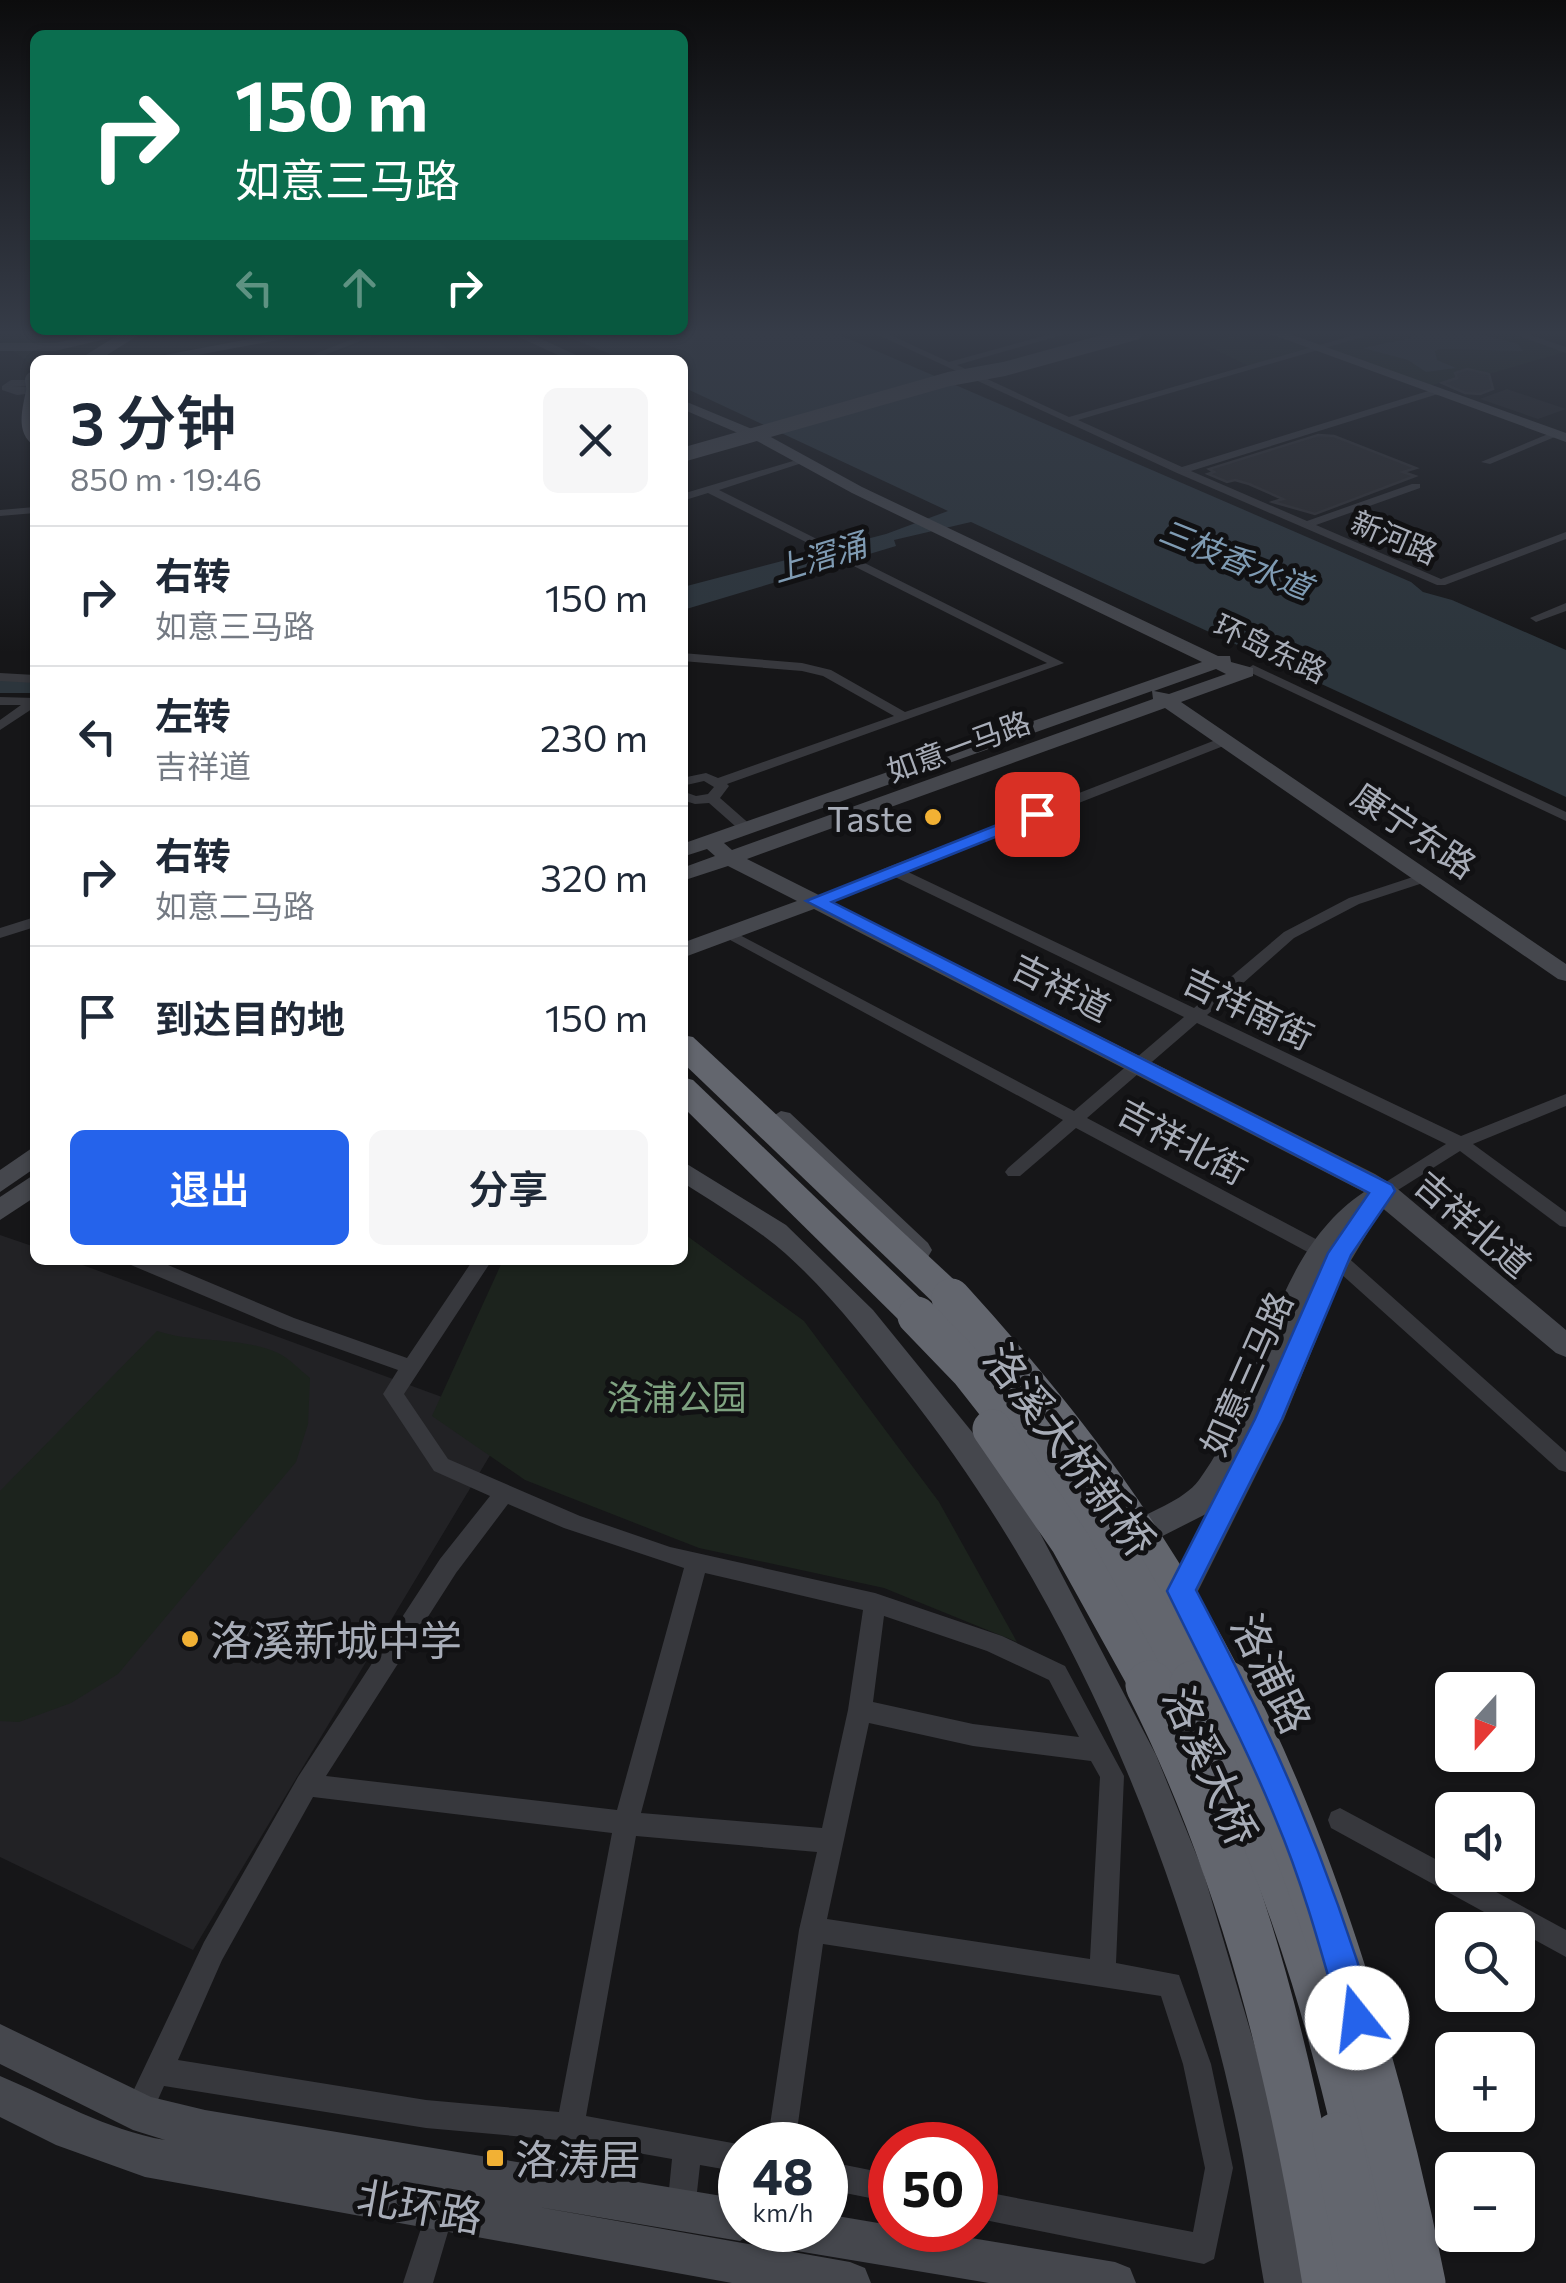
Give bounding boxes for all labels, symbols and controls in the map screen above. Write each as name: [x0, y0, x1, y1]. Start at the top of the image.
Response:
text: 150 m: [235, 60, 428, 145]
icon: right: [70, 70, 200, 200]
text: 如意三马路: [235, 151, 460, 206]
icon: left: [227, 260, 282, 315]
icon: ahead: [332, 260, 387, 315]
icon: right: [437, 260, 492, 315]
text: 3 分钟: [70, 384, 236, 457]
button: close: [543, 388, 648, 493]
text: 850 m · 19:46: [70, 458, 262, 498]
street label: 新河路: [1346, 501, 1444, 571]
water label: 三枝香水道: [1154, 509, 1321, 608]
water label: 上滘涌: [767, 522, 874, 589]
text: 右转: [155, 551, 231, 598]
icon: right: [70, 569, 125, 624]
text: 150 m: [545, 573, 648, 620]
text: 如意三马路: [155, 605, 315, 645]
street label: 环岛东路: [1209, 605, 1333, 689]
text: 左转: [155, 691, 231, 738]
street label: 如意一马路: [881, 702, 1035, 788]
icon: left: [70, 709, 125, 764]
text: 230 m: [540, 713, 648, 760]
text: 吉祥道: [155, 745, 251, 785]
pin: [995, 772, 1080, 857]
street label: 康宁东路: [1345, 772, 1485, 886]
icon: arrive: [1010, 787, 1065, 842]
place label: Taste: [827, 796, 913, 839]
marker: Taste: [922, 806, 944, 828]
text: 右转: [155, 831, 231, 878]
icon: right: [70, 849, 125, 904]
text: 320 m: [540, 853, 648, 900]
text: 如意二马路: [155, 885, 315, 925]
street label: 吉祥道: [1005, 943, 1119, 1029]
street label: 吉祥南街: [1177, 957, 1321, 1057]
icon: arrive: [70, 989, 125, 1044]
text: 150 m: [545, 993, 648, 1040]
text: 到达目的地: [155, 994, 345, 1041]
street label: 吉祥北街: [1111, 1088, 1255, 1192]
button: 退出: [70, 1130, 349, 1245]
button: 分享: [369, 1130, 648, 1245]
street label: 吉祥北道: [1407, 1161, 1541, 1285]
street label: 如意三马路: [1190, 1284, 1300, 1462]
street label: 洛溪大桥新桥: [974, 1333, 1168, 1565]
park label: 洛浦公园: [607, 1374, 747, 1417]
street label: 洛浦路: [1222, 1605, 1324, 1741]
place label: 洛溪新城中学: [210, 1613, 462, 1665]
marker: 洛溪新城中学: [179, 1628, 201, 1650]
north arrow: [1435, 1672, 1535, 1772]
map controls: [1435, 1672, 1535, 2252]
street label: 洛溪大桥: [1154, 1678, 1270, 1852]
button: sound: [1435, 1792, 1535, 1892]
button: search: [1435, 1912, 1535, 2012]
position arrow: [1305, 1966, 1409, 2070]
button: +: [1435, 2032, 1535, 2132]
speed limit sign: 50: [868, 2122, 998, 2252]
place label: 洛涛居: [515, 2132, 641, 2184]
text: 48: [752, 2144, 814, 2205]
marker: 洛涛居: [484, 2147, 506, 2169]
button: −: [1435, 2152, 1535, 2252]
street label: 北环路: [353, 2168, 487, 2242]
text: km/h: [753, 2197, 813, 2227]

